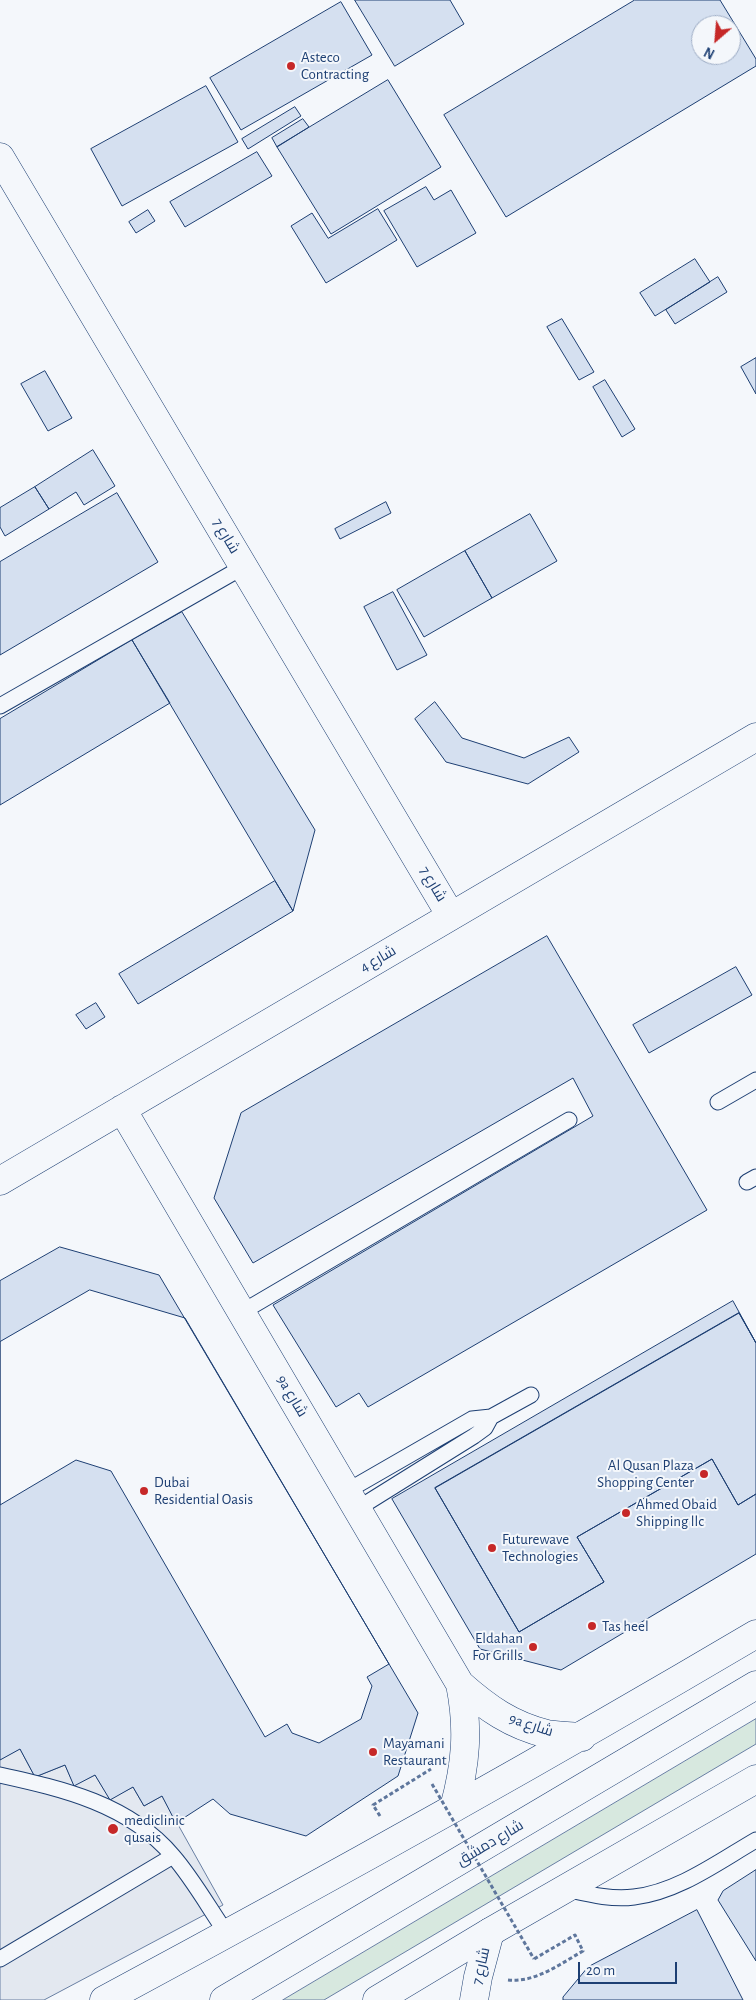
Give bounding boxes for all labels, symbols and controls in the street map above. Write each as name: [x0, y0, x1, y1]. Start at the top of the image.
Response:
north arrow: [691, 15, 741, 65]
text: N: [702, 44, 717, 61]
place label: Asteco Contracting: [301, 48, 369, 83]
marker: Asteco Contracting: [285, 60, 297, 72]
street label: شارع 7: [209, 515, 243, 557]
street label: شارع 7: [416, 863, 450, 905]
street label: شارع 4: [357, 942, 399, 976]
street label: 9a شارع: [273, 1372, 311, 1420]
place label: Al Qusan Plaza Shopping Center: [597, 1456, 694, 1491]
marker: Al Qusan Plaza Shopping Center: [698, 1468, 710, 1480]
place label: Dubai Residential Oasis: [154, 1473, 253, 1508]
marker: Dubai Residential Oasis: [138, 1485, 150, 1497]
place label: Ahmed Obaid Shipping llc: [636, 1495, 717, 1530]
marker: Ahmed Obaid Shipping llc: [620, 1507, 632, 1519]
place label: Futurewave Technologies: [502, 1530, 578, 1565]
marker: Futurewave Technologies: [486, 1542, 498, 1554]
place label: Tas heel: [602, 1617, 649, 1635]
marker: Tas heel: [586, 1620, 598, 1632]
place label: Eldahan For Grills: [472, 1629, 523, 1664]
marker: Eldahan For Grills: [527, 1641, 539, 1653]
street label: 9a شارع: [507, 1709, 555, 1741]
place label: Mayamani Restaurant: [383, 1734, 446, 1769]
marker: Mayamani Restaurant: [367, 1746, 379, 1758]
place label: mediclinic qusais: [124, 1811, 185, 1846]
street label: شارع دمشق: [453, 1816, 527, 1870]
marker: mediclinic qusais: [106, 1822, 120, 1836]
street label: شارع 7: [468, 1946, 494, 1986]
scale bar: [581, 1952, 680, 1984]
text: 20 m: [586, 1963, 615, 1978]

